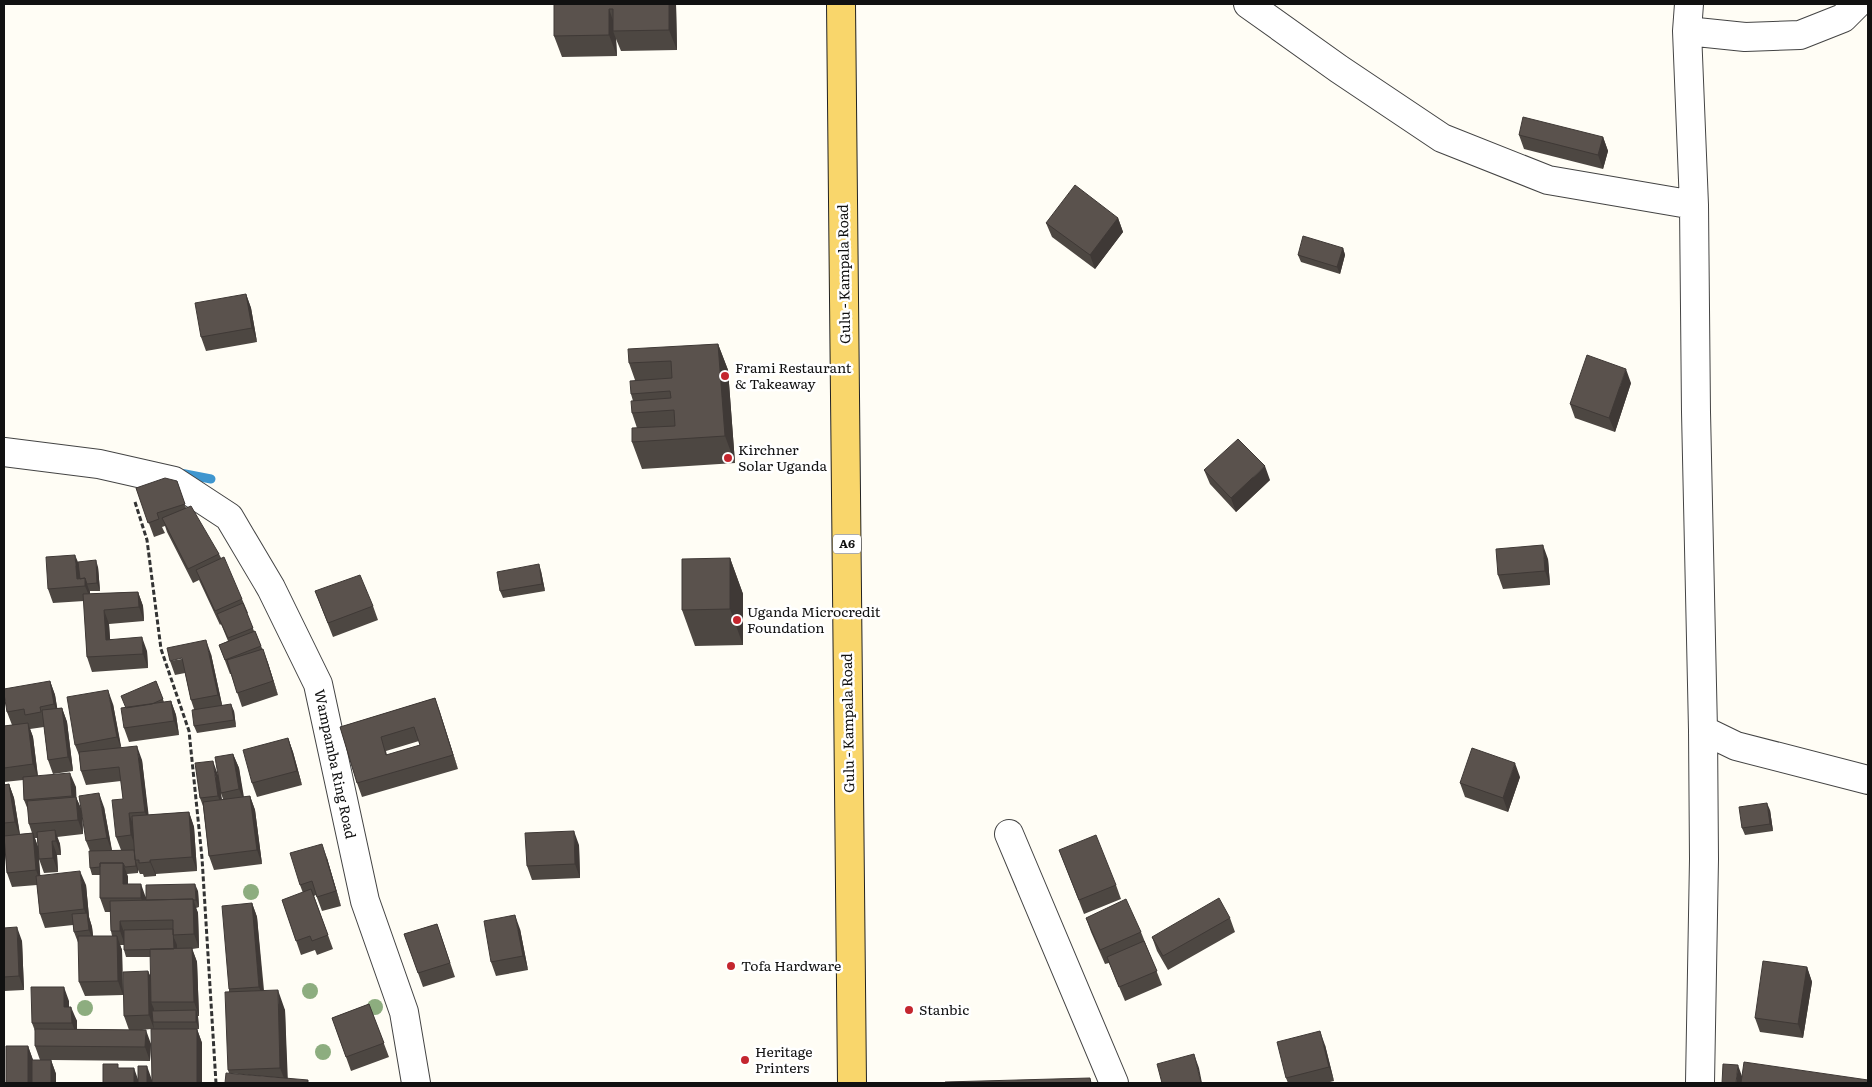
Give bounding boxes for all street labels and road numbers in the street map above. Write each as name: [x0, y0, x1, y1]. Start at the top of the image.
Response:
street label: Gulu - Kampala Road: [832, 204, 854, 344]
road number: A6: [833, 534, 861, 554]
street label: Gulu - Kampala Road: [836, 653, 858, 793]
street label: Wampamba Ring Road: [310, 687, 362, 841]

